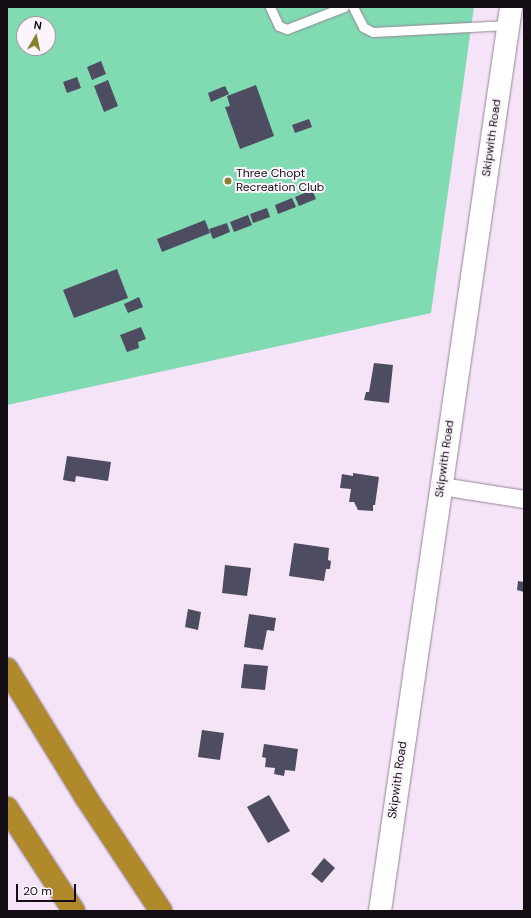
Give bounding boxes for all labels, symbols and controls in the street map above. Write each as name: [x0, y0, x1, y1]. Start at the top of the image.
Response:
north arrow: [16, 16, 56, 56]
text: N: [33, 18, 43, 33]
street label: Skipwith Road: [479, 98, 505, 178]
place label: Three Chopt Recreation Club: [236, 167, 324, 195]
marker: Three Chopt Recreation Club: [223, 176, 233, 186]
street label: Skipwith Road: [432, 419, 458, 499]
street label: Skipwith Road: [385, 740, 411, 820]
scale bar: [18, 876, 78, 902]
text: 20 m: [23, 883, 52, 899]

